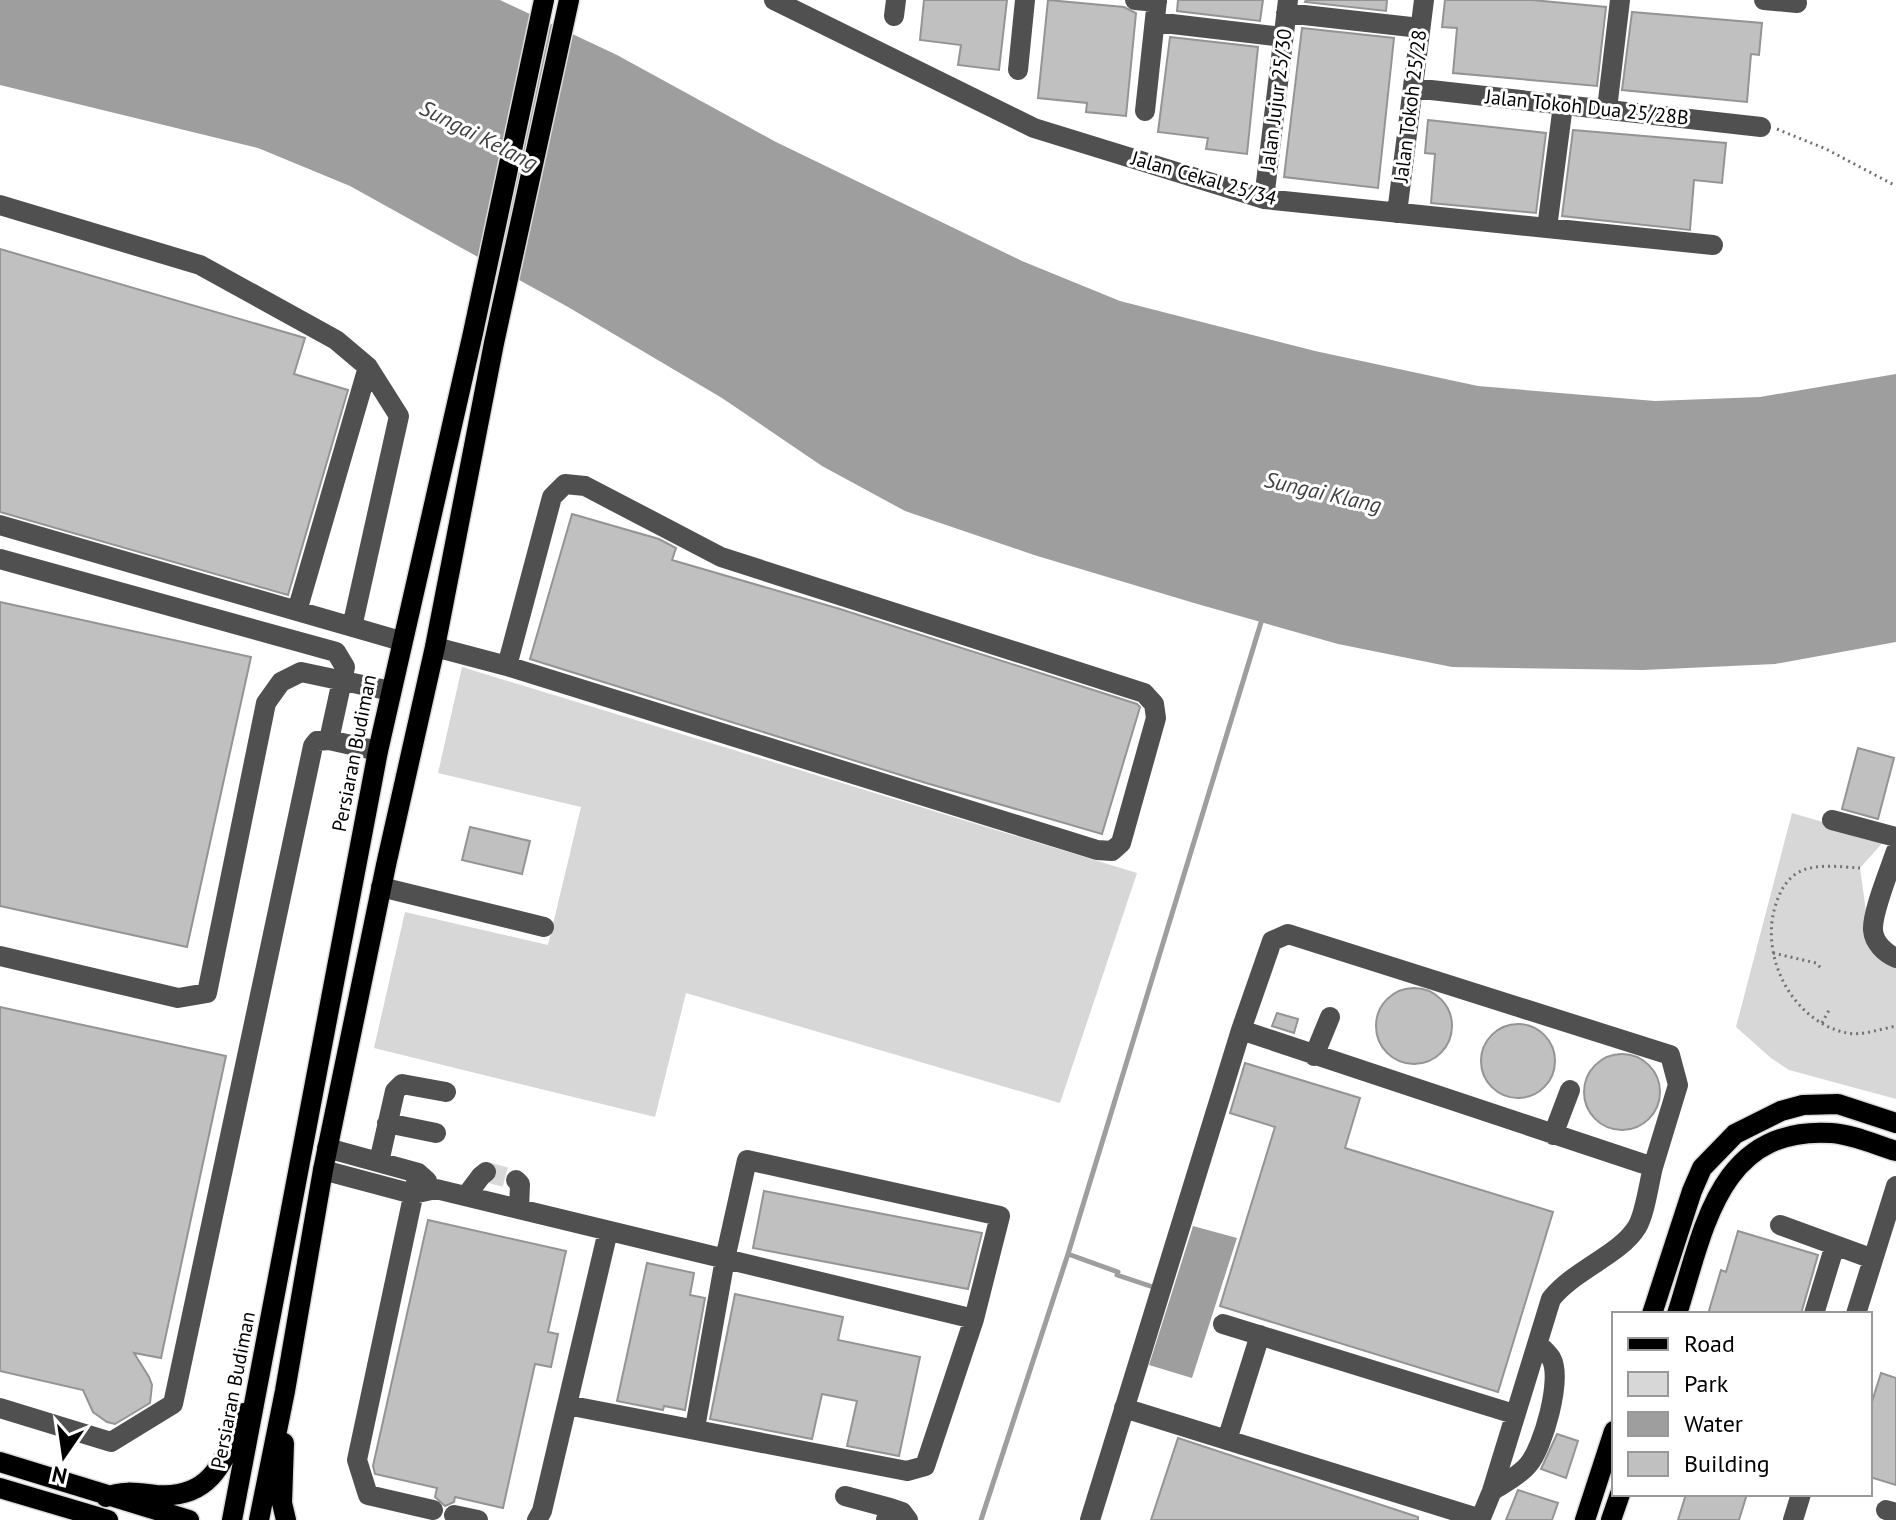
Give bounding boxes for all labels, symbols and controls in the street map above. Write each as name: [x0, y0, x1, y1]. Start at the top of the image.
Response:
street label: Jalan Jujur 25/30: [1254, 27, 1298, 174]
street label: Jalan Tokoh 25/28: [1388, 28, 1432, 185]
street label: Jalan Tokoh Dua 25/28B: [1483, 83, 1690, 131]
water label: Sungai Kelang: [415, 93, 543, 177]
street label: Jalan Cekal 25/34: [1127, 145, 1280, 211]
water label: Sungai Klang: [1262, 465, 1384, 519]
street label: Persiaran Budiman: [326, 672, 382, 834]
street label: Persiaran Budiman: [205, 1309, 261, 1471]
legend: [1612, 1312, 1872, 1496]
text: Road: [1684, 1328, 1735, 1359]
text: Park: [1684, 1368, 1729, 1399]
text: Water: [1684, 1408, 1743, 1439]
north arrow: [24, 1416, 104, 1496]
text: Building: [1684, 1448, 1770, 1479]
text: N: [49, 1460, 70, 1491]

